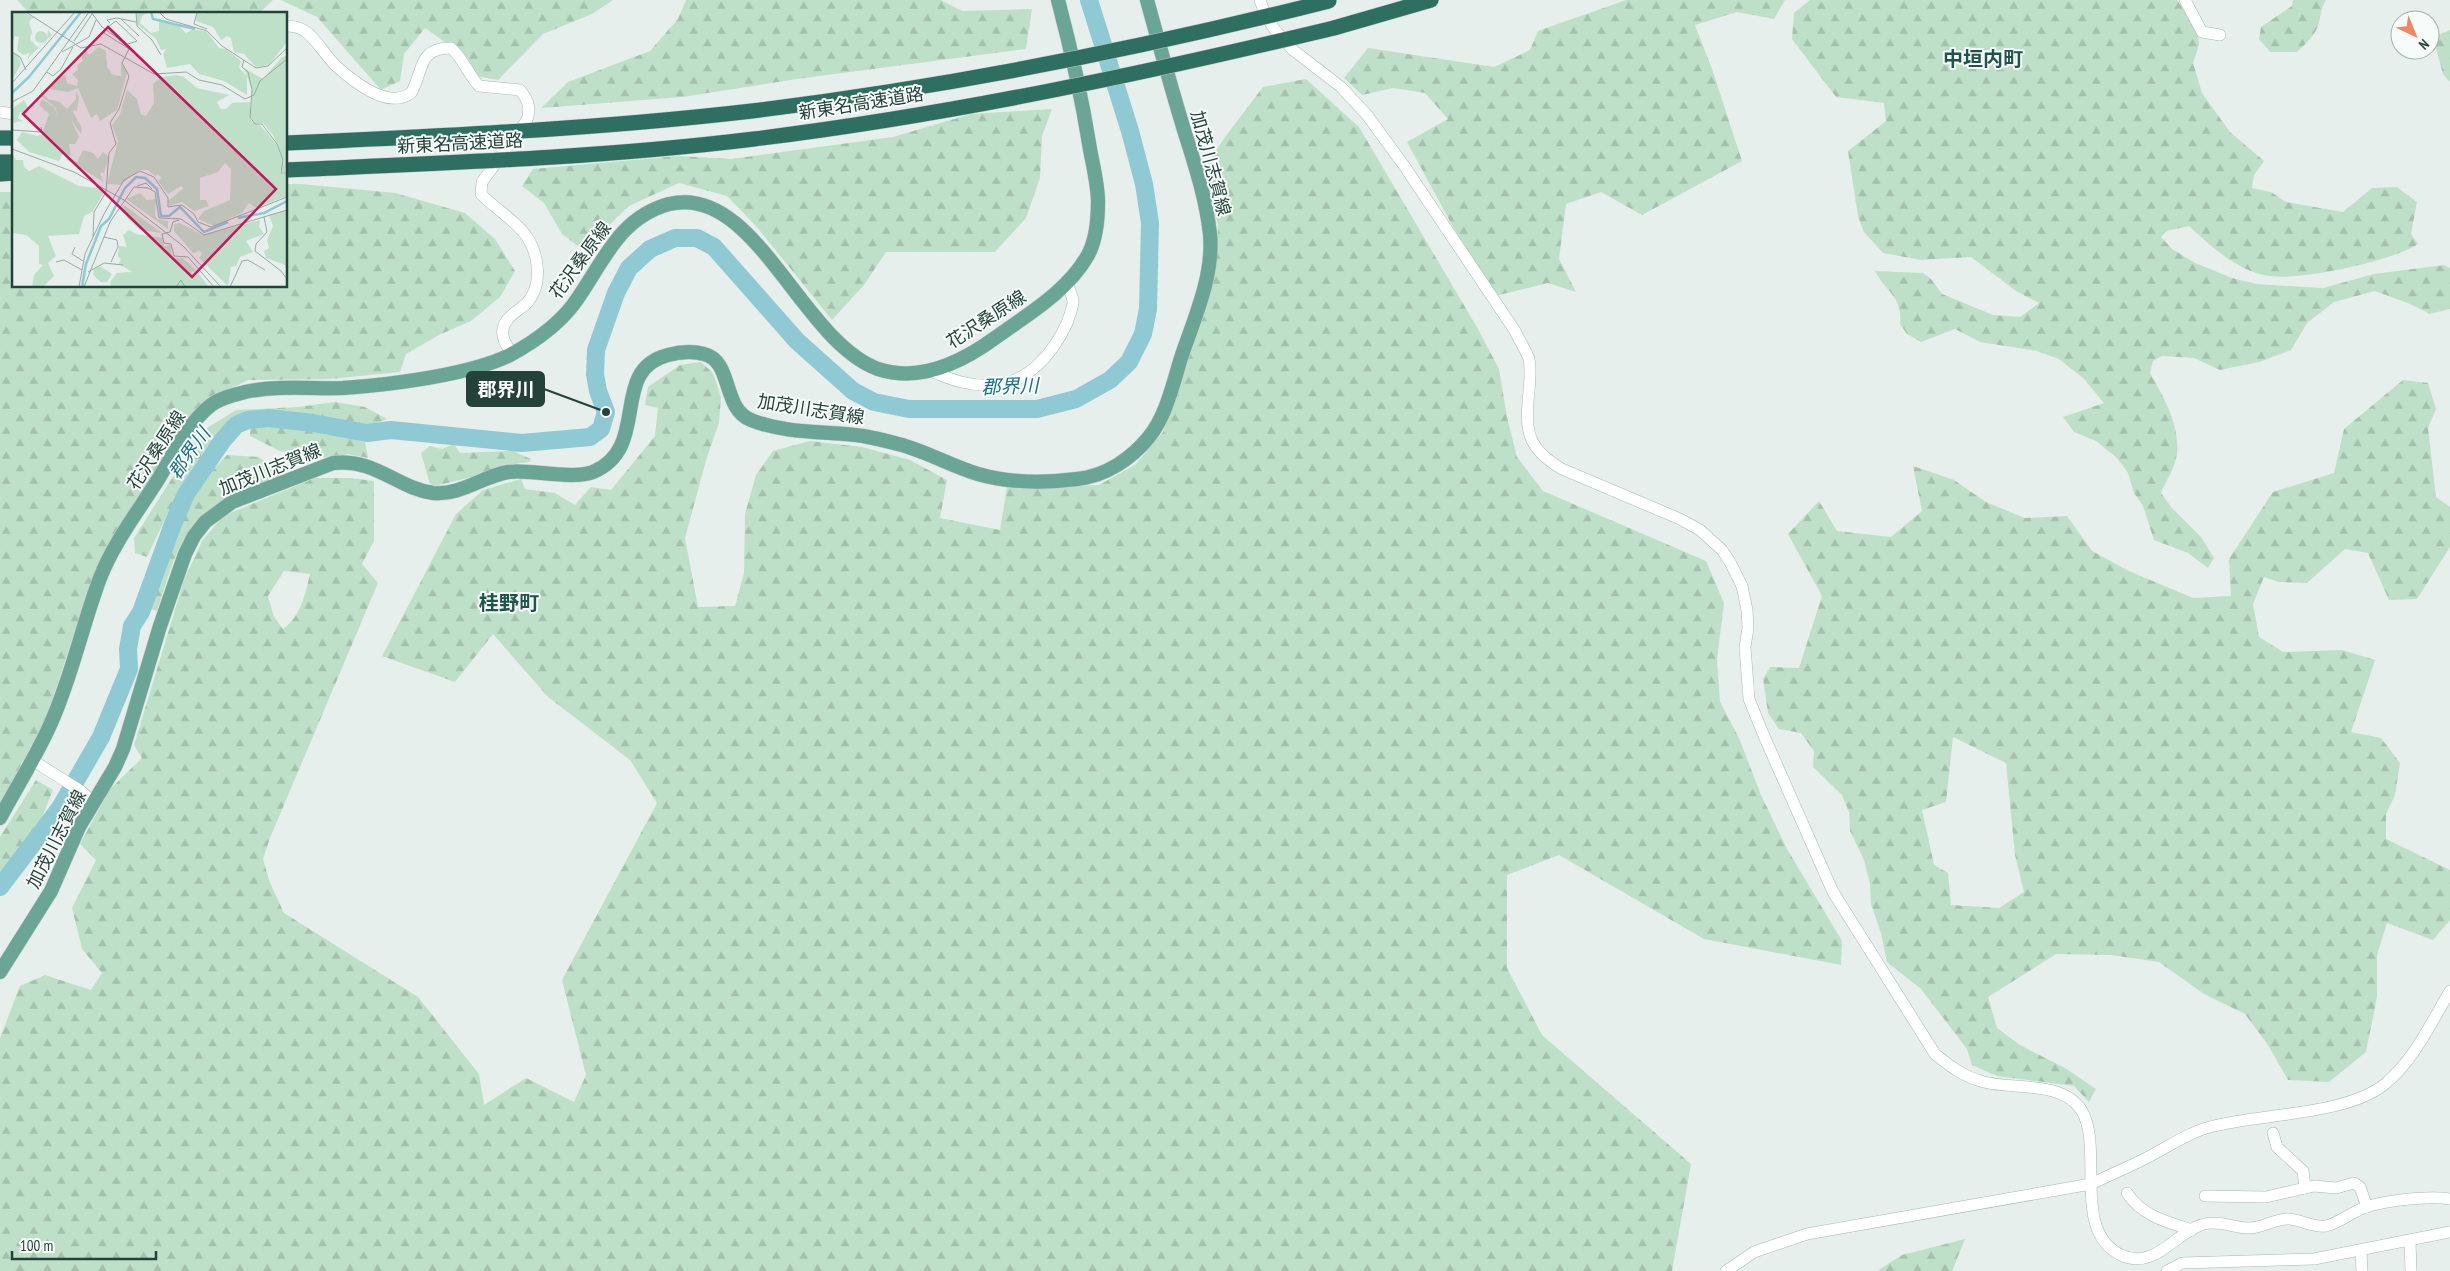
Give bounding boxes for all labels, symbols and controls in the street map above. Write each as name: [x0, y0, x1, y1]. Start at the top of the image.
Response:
north arrow: [2390, 10, 2440, 60]
inset map: [12, 12, 288, 288]
text: N: [2415, 35, 2433, 53]
district label: 中垣内町: [1943, 46, 2023, 72]
street label: 新東名高速道路: [797, 82, 925, 124]
street label: 加茂川志賀線: [1186, 108, 1236, 218]
street label: 新東名高速道路: [396, 128, 524, 158]
street label: 花沢桑原線: [544, 217, 616, 303]
street label: 花沢桑原線: [942, 285, 1030, 353]
callout: 郡界川: [467, 372, 544, 406]
water label: 郡界川: [981, 373, 1041, 399]
text: 郡界川: [477, 377, 535, 401]
street label: 加茂川志賀線: [756, 389, 866, 429]
street label: 花沢桑原線: [122, 406, 190, 494]
water label: 郡界川: [163, 421, 216, 483]
street label: 加茂川志賀線: [216, 438, 324, 500]
district label: 桂野町: [479, 590, 539, 616]
street label: 加茂川志賀線: [21, 786, 91, 892]
scale bar: [12, 1228, 156, 1260]
text: 100 m: [20, 1236, 53, 1255]

